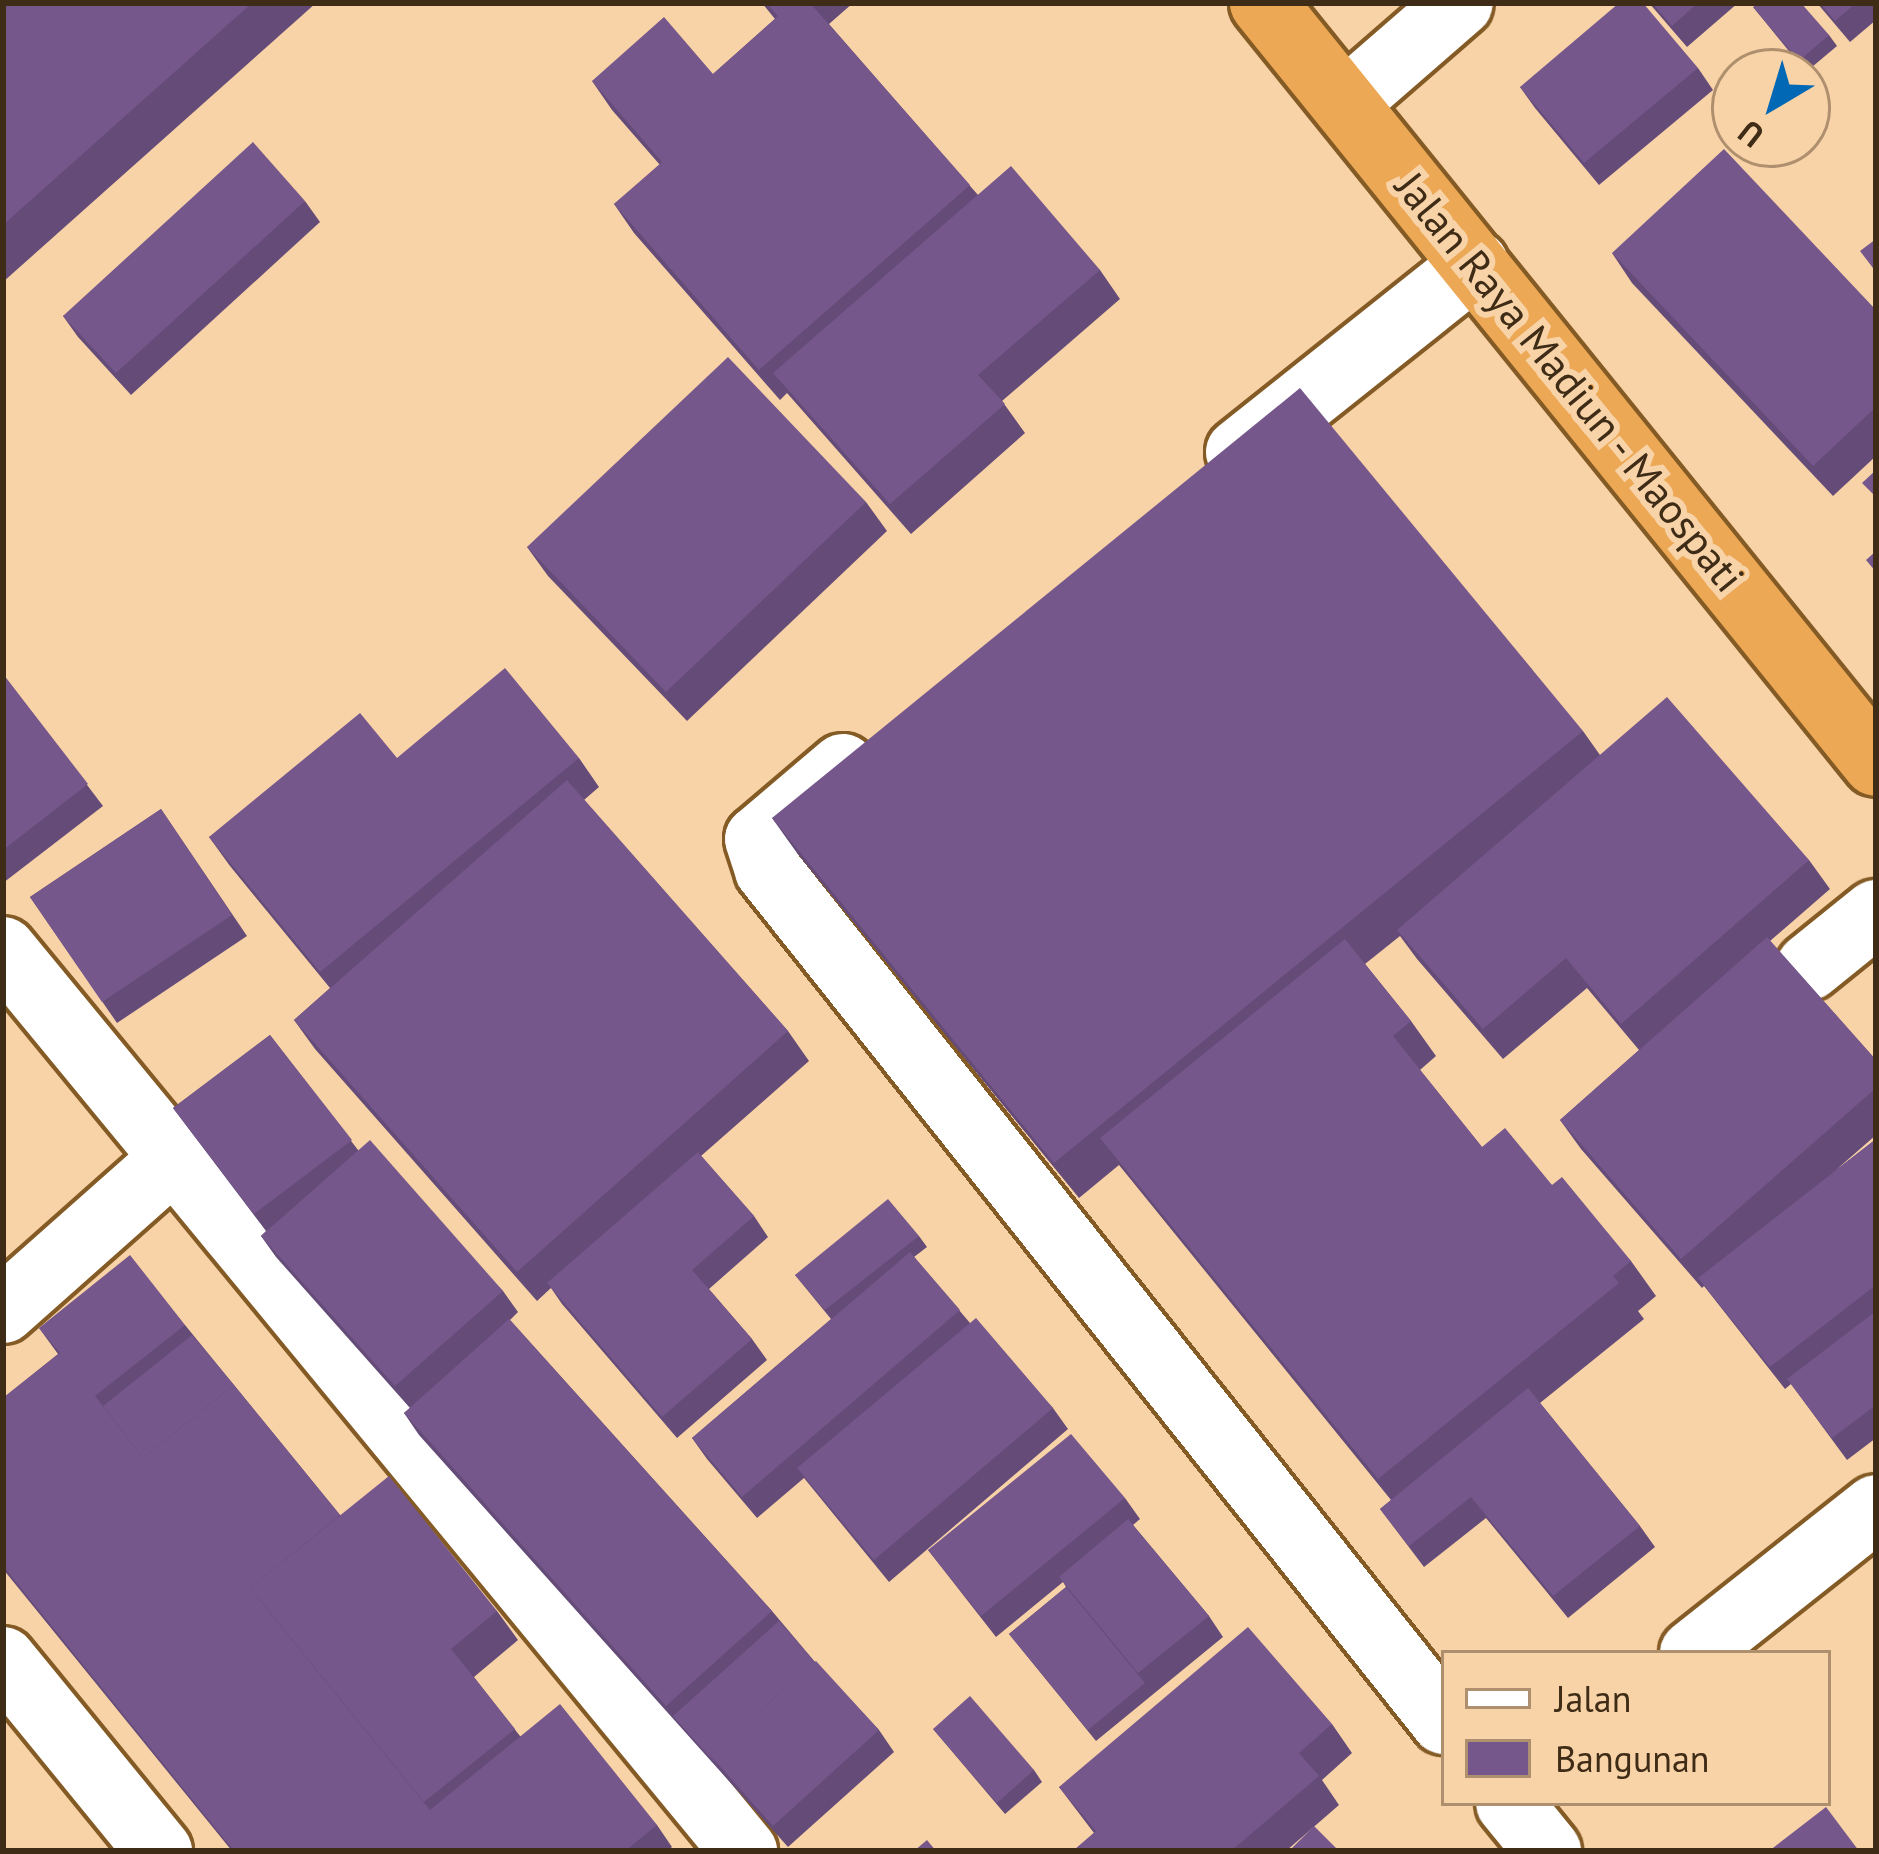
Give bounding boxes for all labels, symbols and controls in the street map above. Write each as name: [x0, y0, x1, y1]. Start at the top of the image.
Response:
north arrow: [1711, 48, 1831, 168]
text: U: [1729, 111, 1772, 158]
street label: Jalan Raya Madiun - Maospati: [1383, 160, 1757, 604]
legend: [1441, 1650, 1831, 1806]
text: Jalan: [1555, 1675, 1631, 1722]
text: Bangunan: [1555, 1735, 1710, 1782]

